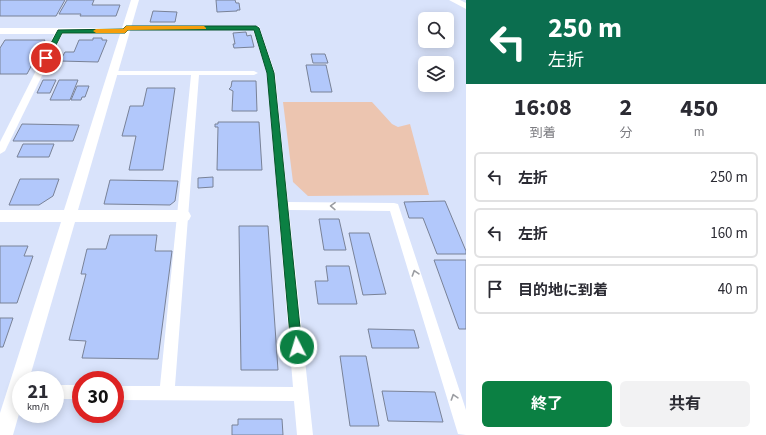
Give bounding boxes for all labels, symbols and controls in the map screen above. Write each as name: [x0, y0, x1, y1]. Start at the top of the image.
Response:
text: 250 m: [548, 8, 622, 48]
map controls: [418, 12, 454, 92]
button: search: [418, 12, 454, 48]
icon: left: [482, 16, 534, 68]
pin: [29, 41, 63, 75]
icon: arrive: [35, 47, 57, 69]
text: 左折: [548, 48, 584, 73]
button: layers: [418, 56, 454, 92]
text: 16:08: [514, 90, 572, 125]
text: 2: [620, 90, 632, 125]
text: 450: [680, 91, 718, 126]
text: m: [694, 123, 705, 141]
text: 到着: [530, 124, 556, 142]
text: 分: [619, 124, 632, 142]
icon: left: [484, 166, 506, 188]
text: 250 m: [710, 167, 748, 188]
text: 左折: [518, 168, 548, 189]
one-way arrow: [330, 202, 336, 210]
icon: left: [484, 222, 506, 244]
text: 160 m: [710, 223, 748, 244]
text: 左折: [518, 224, 548, 245]
one-way arrow: [411, 270, 420, 277]
icon: arrive: [484, 278, 506, 300]
text: 40 m: [718, 279, 748, 300]
text: 目的地に到着: [518, 280, 608, 301]
position arrow: [276, 326, 318, 368]
speed limit sign: 30: [72, 371, 124, 423]
text: 21: [27, 378, 49, 406]
button: 終了: [482, 381, 612, 427]
button: 共有: [620, 381, 750, 427]
one-way arrow: [450, 394, 459, 401]
text: km/h: [27, 400, 49, 414]

